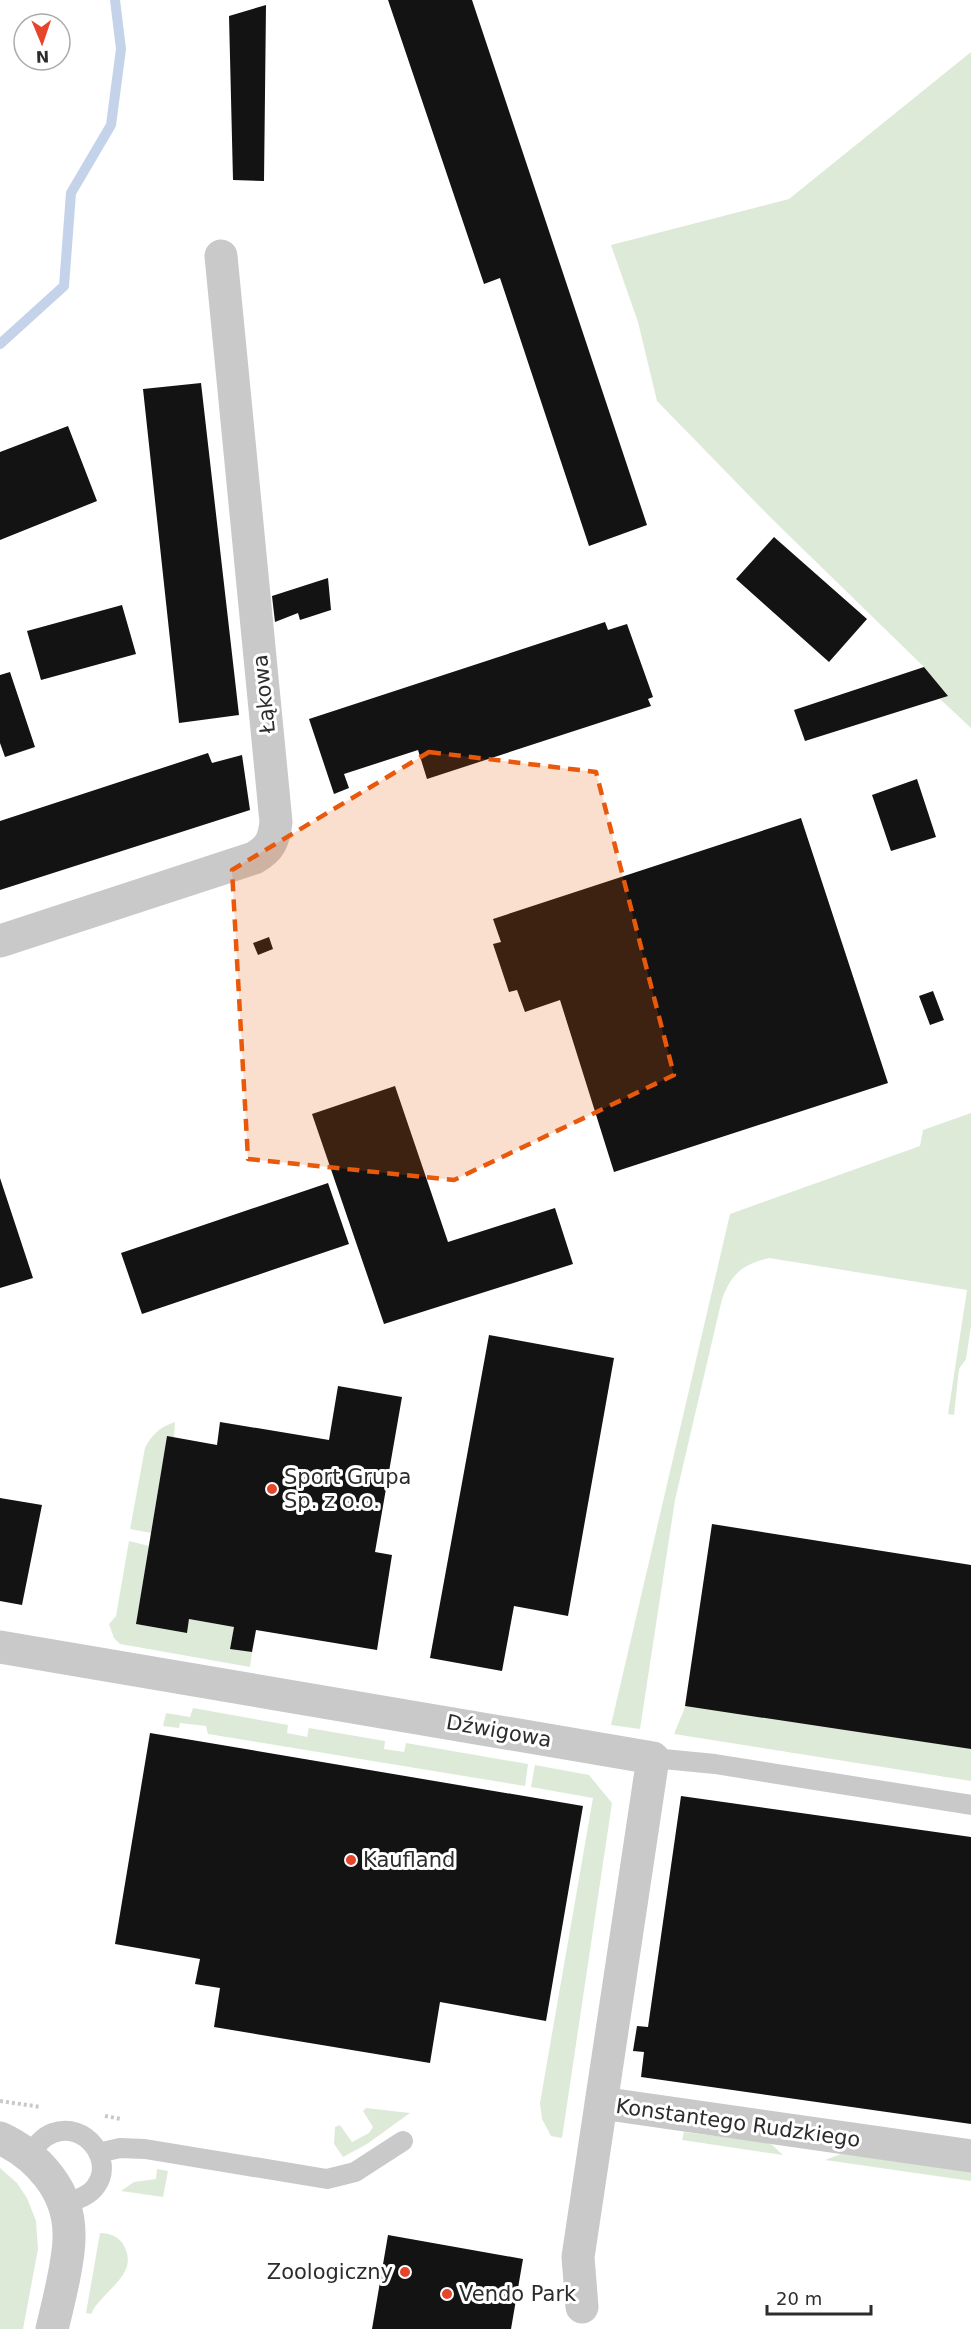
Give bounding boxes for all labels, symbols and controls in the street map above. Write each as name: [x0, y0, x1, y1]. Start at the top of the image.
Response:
north arrow: [12, 12, 72, 72]
text: N: [35, 47, 50, 66]
street label: Łąkowa: [248, 653, 280, 736]
place label: Sport Grupa Sp. z o.o.: [284, 1465, 411, 1513]
marker: Sport Grupa Sp. z o.o.: [265, 1482, 279, 1496]
street label: Dźwigowa: [445, 1710, 553, 1752]
place label: Kaufland: [363, 1848, 455, 1872]
marker: Kaufland: [344, 1853, 358, 1867]
street label: Konstantego Rudzkiego: [614, 2094, 862, 2152]
place label: Zoologiczny: [267, 2260, 393, 2284]
marker: Zoologiczny: [398, 2265, 412, 2279]
scale bar: [767, 2278, 870, 2316]
place label: Vendo Park: [459, 2282, 577, 2306]
marker: Vendo Park: [440, 2287, 454, 2301]
text: 20 m: [776, 2288, 822, 2309]

